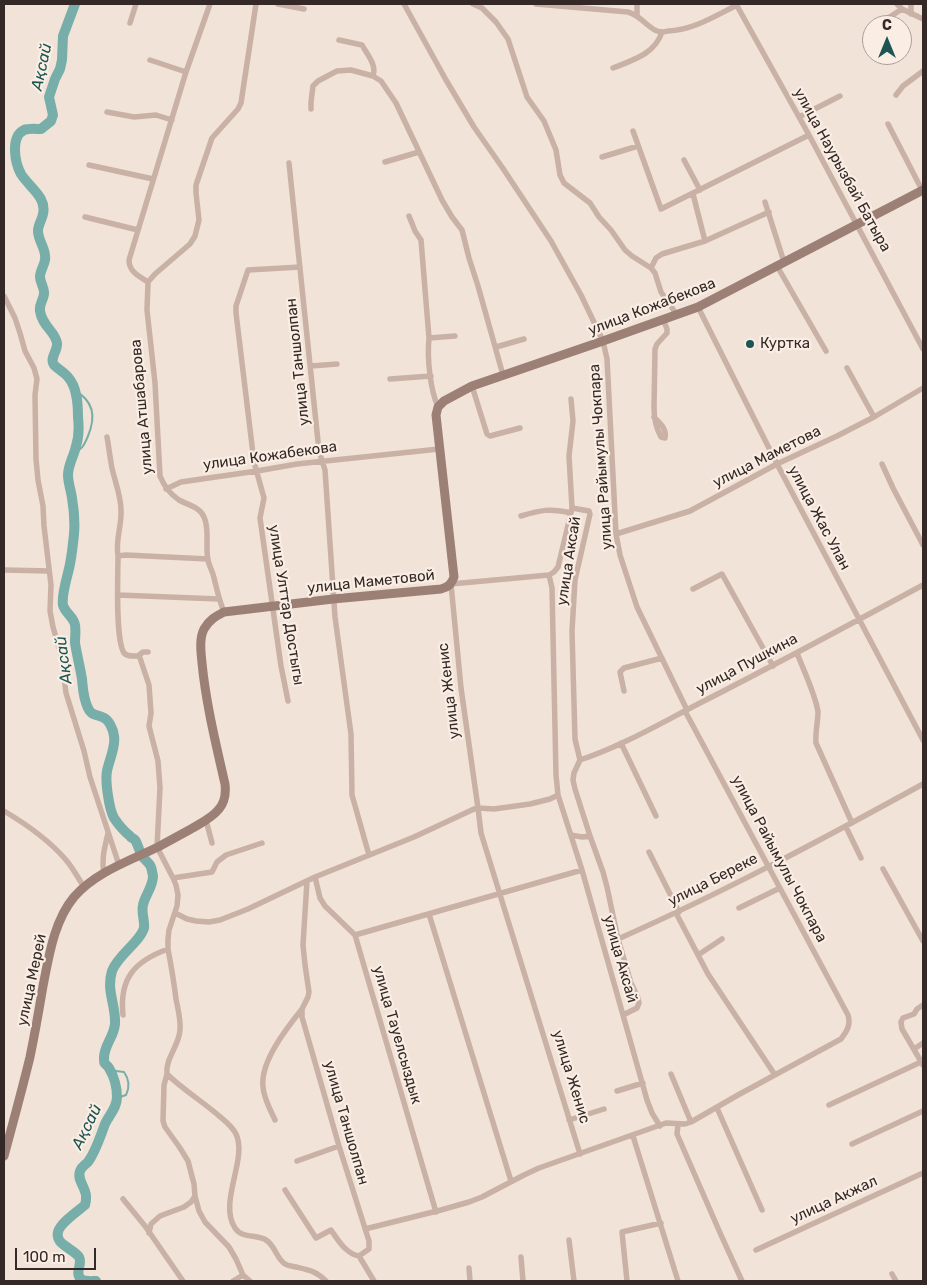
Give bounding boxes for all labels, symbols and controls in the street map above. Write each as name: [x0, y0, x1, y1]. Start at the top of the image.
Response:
north arrow: [862, 15, 912, 65]
text: С: [882, 17, 892, 34]
water label: Ақсай: [28, 42, 56, 92]
street label: улица Наурызбай Батыра: [789, 85, 895, 255]
street label: улица Кожабекова: [586, 274, 718, 340]
street label: улица Таншолпан: [282, 297, 314, 427]
place label: Куртка: [760, 335, 810, 353]
marker: Куртка: [744, 338, 756, 350]
street label: улица Атшабарова: [127, 339, 157, 475]
street label: улица Райымулы Чокпара: [586, 363, 616, 551]
street label: улица Маметова: [710, 422, 824, 492]
street label: улица Кожабекова: [202, 438, 338, 474]
street label: улица Жас Улан: [784, 463, 854, 573]
street label: улица Аксай: [553, 515, 585, 607]
street label: улица Улттар Достыгы: [264, 523, 308, 687]
street label: улица Маметовой: [306, 566, 436, 598]
street label: улица Пушкина: [693, 630, 801, 698]
water label: Ақсай: [52, 635, 76, 685]
street label: улица Женис: [434, 642, 464, 740]
street label: улица Райымулы Чокпара: [727, 773, 831, 945]
street label: улица Береке: [665, 850, 761, 910]
street label: улица Аксай: [599, 913, 641, 1005]
street label: улица Мерей: [13, 932, 51, 1028]
street label: улица Тауелсыздык: [369, 964, 425, 1106]
street label: улица Женис: [548, 1028, 594, 1126]
street label: улица Таншолпан: [320, 1059, 372, 1187]
water label: Ақсай: [68, 1101, 106, 1153]
street label: улица Акжал: [788, 1172, 880, 1228]
scale bar: [18, 1238, 99, 1270]
text: 100 m: [23, 1248, 65, 1266]

